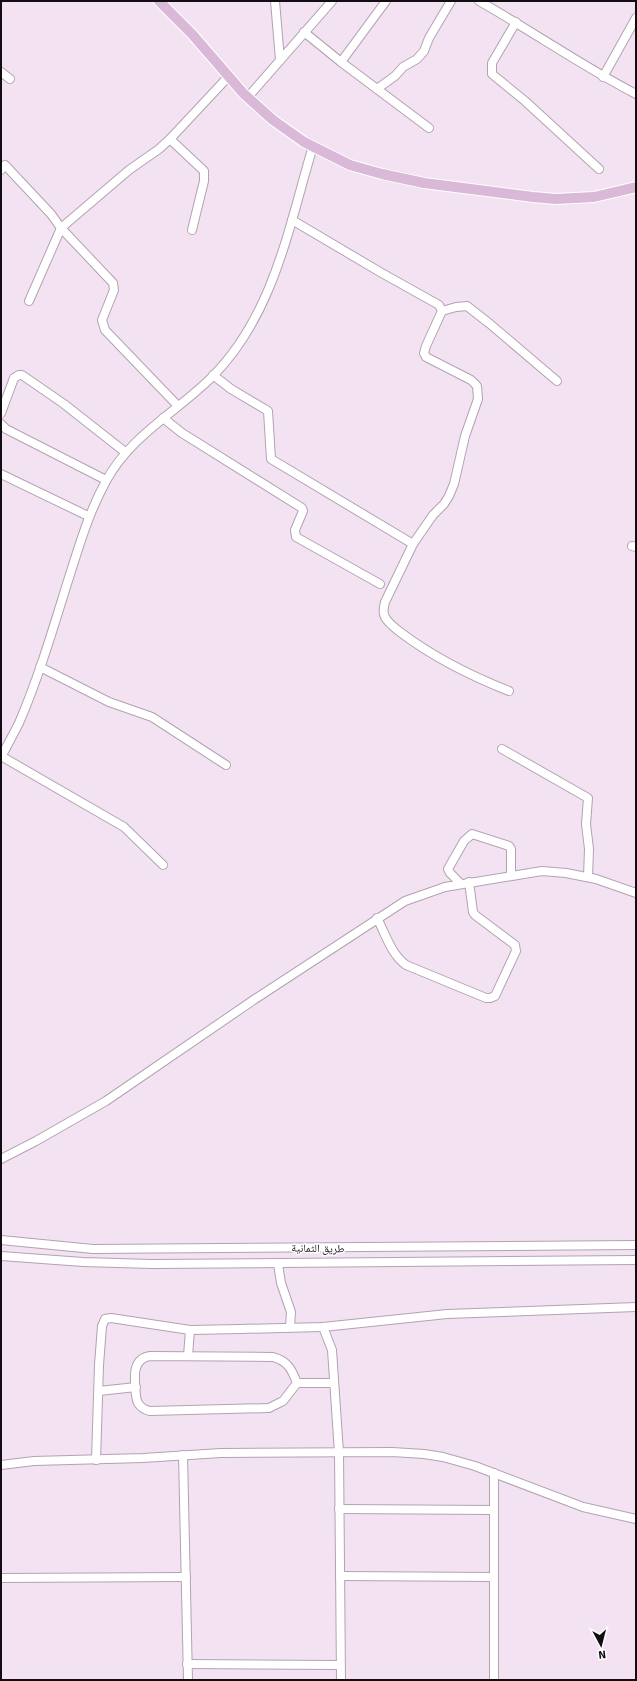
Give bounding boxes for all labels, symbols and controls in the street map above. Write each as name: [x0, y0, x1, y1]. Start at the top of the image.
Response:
street label: طريق الثمانية: [291, 1242, 345, 1255]
north arrow: [581, 1625, 621, 1665]
text: N: [598, 1648, 607, 1661]

